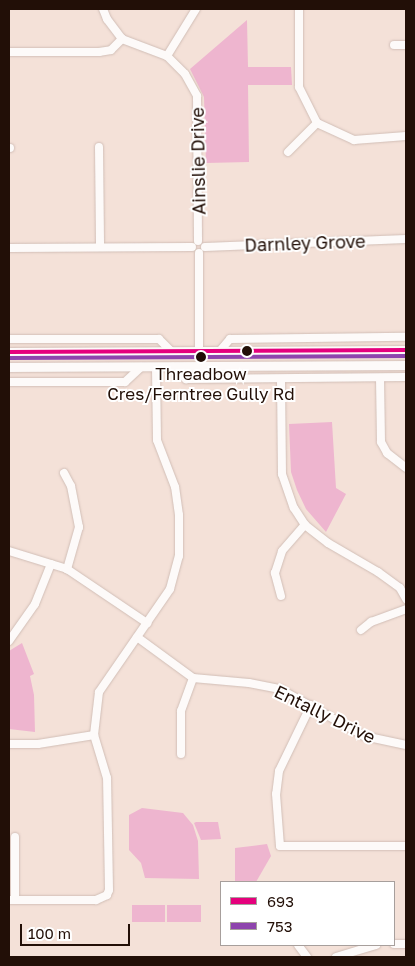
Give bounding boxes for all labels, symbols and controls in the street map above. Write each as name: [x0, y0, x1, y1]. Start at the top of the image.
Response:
street label: Ainslie Drive: [186, 107, 210, 215]
street label: Darnley Grove: [244, 230, 366, 256]
unlabelled marker: [242, 346, 252, 356]
marker: Threadbow Cres/Ferntree Gully Rd: [196, 352, 206, 362]
place label: Threadbow Cres/Ferntree Gully Rd: [107, 364, 295, 404]
street label: Entally Drive: [271, 680, 379, 748]
legend: [220, 881, 395, 946]
text: 693: [267, 892, 294, 910]
scale bar: [22, 914, 132, 946]
text: 753: [267, 917, 292, 935]
text: 100 m: [28, 924, 71, 942]

